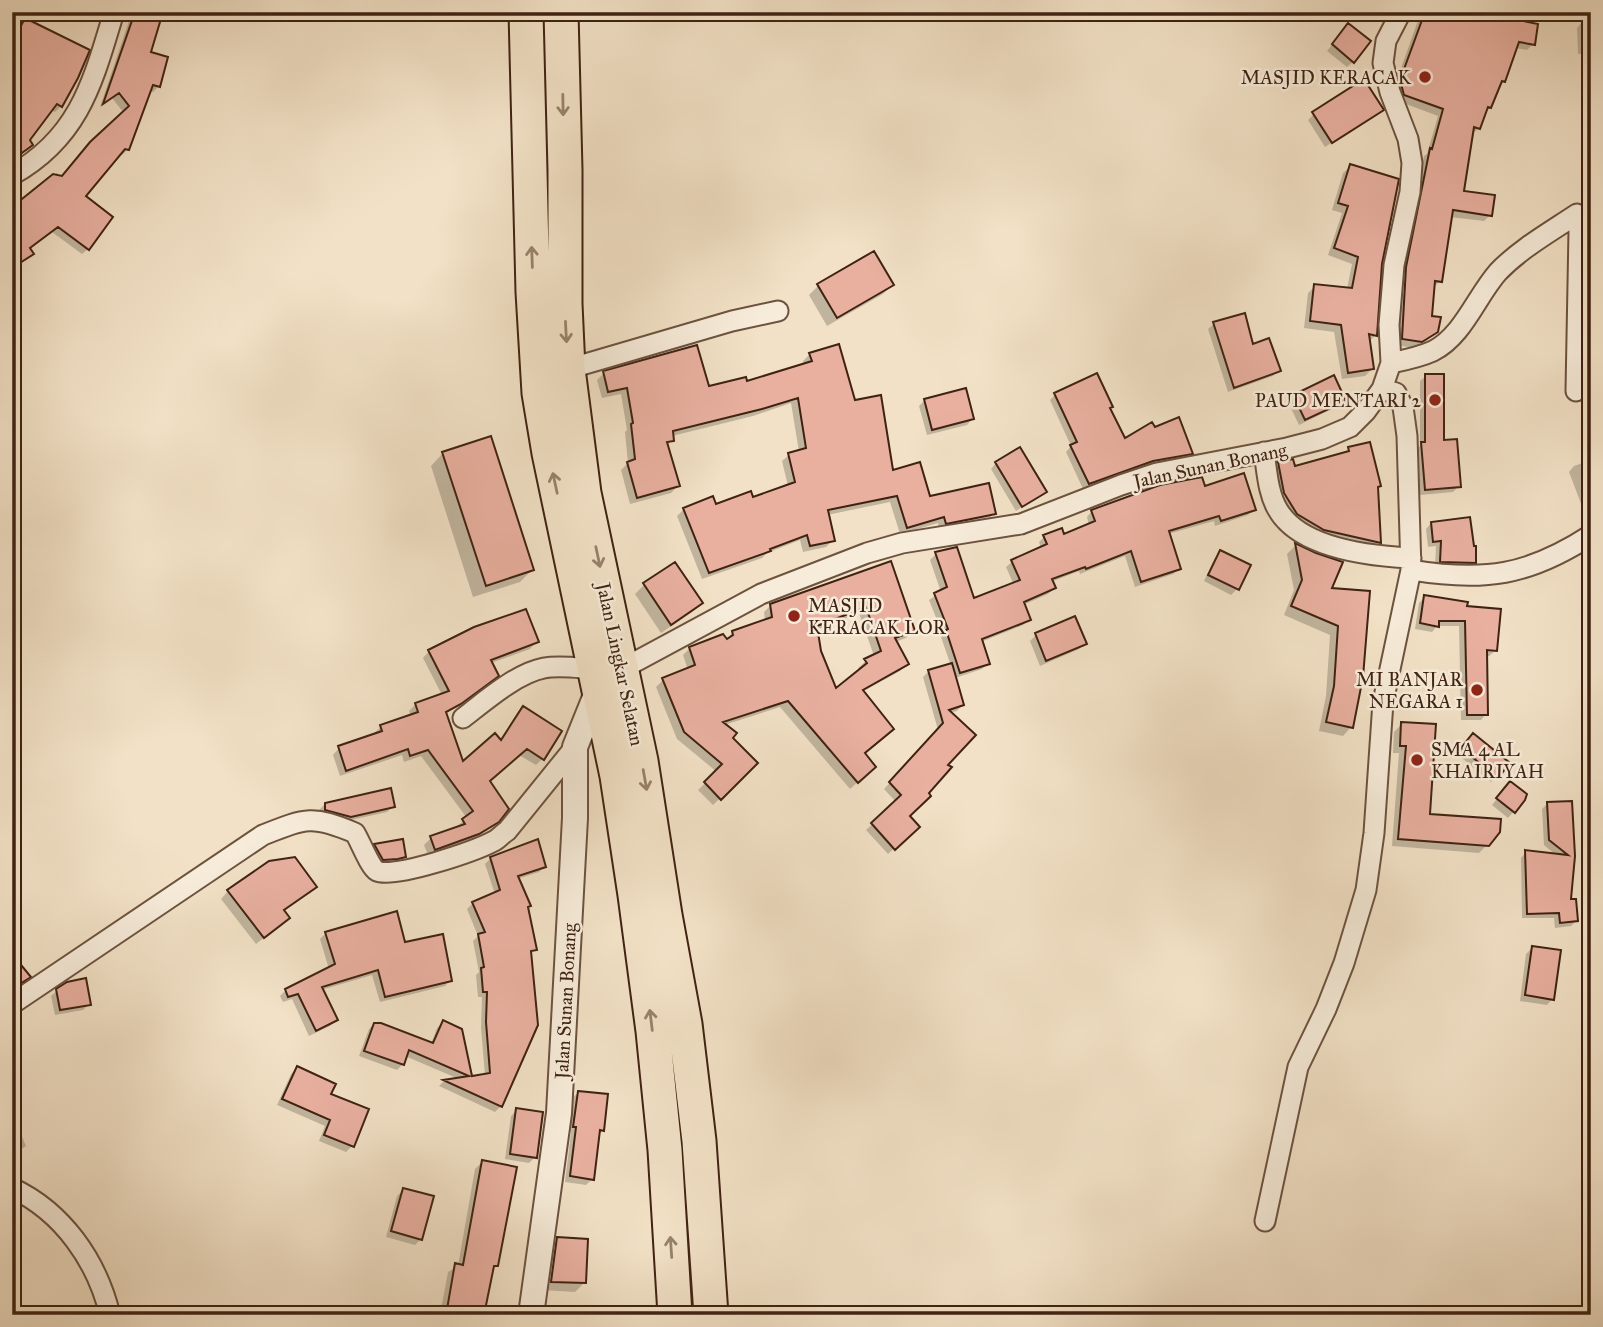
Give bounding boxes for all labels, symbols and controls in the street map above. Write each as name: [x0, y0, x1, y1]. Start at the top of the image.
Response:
place label: MASJID KERACAK: [1241, 66, 1412, 90]
marker: MASJID KERACAK: [1417, 69, 1433, 85]
one-way arrow: [557, 93, 570, 116]
one-way arrow: [525, 246, 538, 269]
one-way arrow: [560, 321, 573, 344]
place label: PAUD MENTARI 2: [1255, 389, 1422, 412]
marker: PAUD MENTARI 2: [1427, 392, 1443, 408]
street label: Jalan Sunan Bonang: [1129, 438, 1289, 494]
one-way arrow: [548, 472, 562, 495]
one-way arrow: [592, 545, 606, 568]
street label: Jalan Lingkar Selatan: [591, 578, 649, 748]
place label: MASJID KERACAK LOR: [808, 594, 946, 639]
marker: MASJID KERACAK LOR: [786, 608, 802, 624]
place label: MI BANJAR NEGARA 1: [1356, 668, 1464, 713]
marker: MI BANJAR NEGARA 1: [1469, 682, 1485, 698]
place label: SMA 4 AL KHAIRIYAH: [1431, 738, 1544, 783]
marker: SMA 4 AL KHAIRIYAH: [1409, 752, 1425, 768]
one-way arrow: [639, 768, 652, 791]
street label: Jalan Sunan Bonang: [550, 922, 582, 1082]
one-way arrow: [645, 1009, 658, 1032]
one-way arrow: [664, 1236, 677, 1258]

